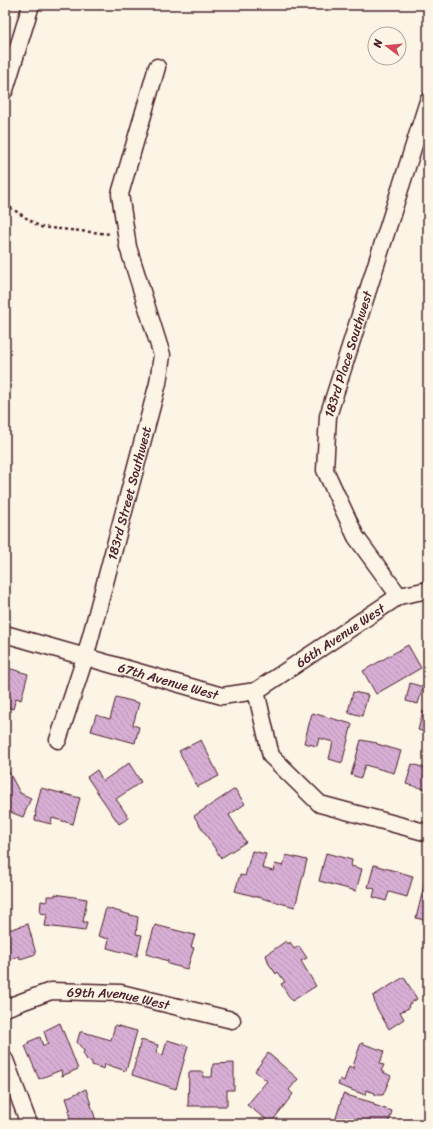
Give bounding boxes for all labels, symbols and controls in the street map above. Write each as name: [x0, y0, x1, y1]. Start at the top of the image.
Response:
north arrow: [367, 26, 407, 66]
text: N: [367, 37, 388, 51]
street label: 183rd Place Southwest: [317, 287, 379, 420]
street label: 183rd Street Southwest: [100, 423, 158, 563]
street label: 66th Avenue West: [291, 596, 390, 673]
street label: 67th Avenue West: [115, 655, 222, 706]
street label: 69th Avenue West: [67, 980, 173, 1016]

